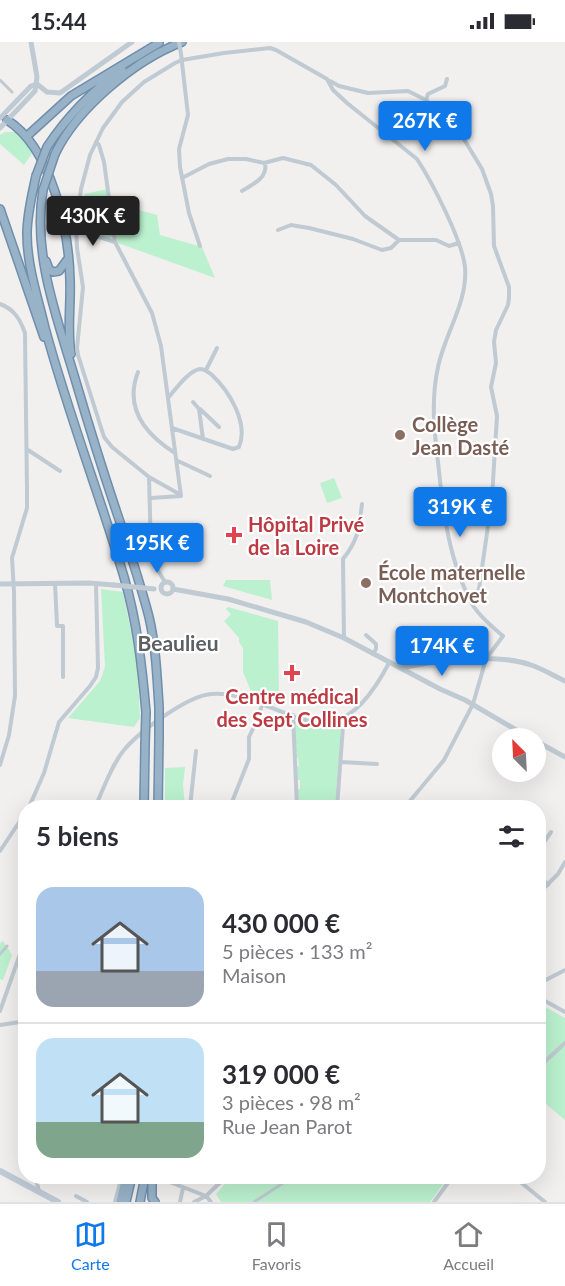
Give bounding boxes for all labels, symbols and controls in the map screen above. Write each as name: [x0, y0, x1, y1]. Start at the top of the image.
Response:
text: 15:44: [30, 8, 87, 35]
pin: 267K €: [376, 101, 474, 152]
text: 267K €: [393, 108, 457, 132]
pin: 430K €: [44, 196, 142, 247]
text: 430K €: [61, 203, 125, 227]
place label: Collège Jean Dasté: [412, 412, 509, 459]
marker: Collège Jean Dasté: [393, 428, 407, 442]
pin: 319K €: [411, 487, 509, 538]
text: 319K €: [428, 494, 492, 518]
place label: Hôpital Privé de la Loire: [248, 512, 364, 559]
pin: 195K €: [108, 523, 206, 574]
marker: Hôpital Privé de la Loire: [225, 526, 243, 544]
text: 195K €: [125, 530, 189, 554]
place label: École maternelle Montchovet: [378, 560, 526, 607]
marker: École maternelle Montchovet: [359, 576, 373, 590]
pin: 174K €: [393, 626, 491, 677]
district label: Beaulieu: [137, 630, 219, 655]
text: 174K €: [410, 633, 474, 657]
marker: Centre médical des Sept Collines: [283, 664, 301, 682]
place label: Centre médical des Sept Collines: [216, 684, 368, 731]
north arrow: [492, 728, 546, 782]
map controls: [492, 728, 546, 782]
text: 5 biens: [36, 820, 119, 852]
icon: filters: [495, 820, 528, 853]
text: 430 000 €: [222, 907, 340, 939]
icon: home: [84, 911, 156, 983]
text: 5 pièces · 133 m²: [222, 939, 372, 963]
text: Maison: [222, 963, 286, 987]
text: 319 000 €: [222, 1058, 340, 1090]
icon: home: [84, 1062, 156, 1134]
text: 3 pièces · 98 m²: [222, 1090, 361, 1114]
text: Rue Jean Parot: [222, 1114, 352, 1138]
tab: Carte: [71, 1218, 110, 1273]
tab: Favoris: [252, 1218, 301, 1273]
tab: Accueil: [443, 1218, 494, 1273]

